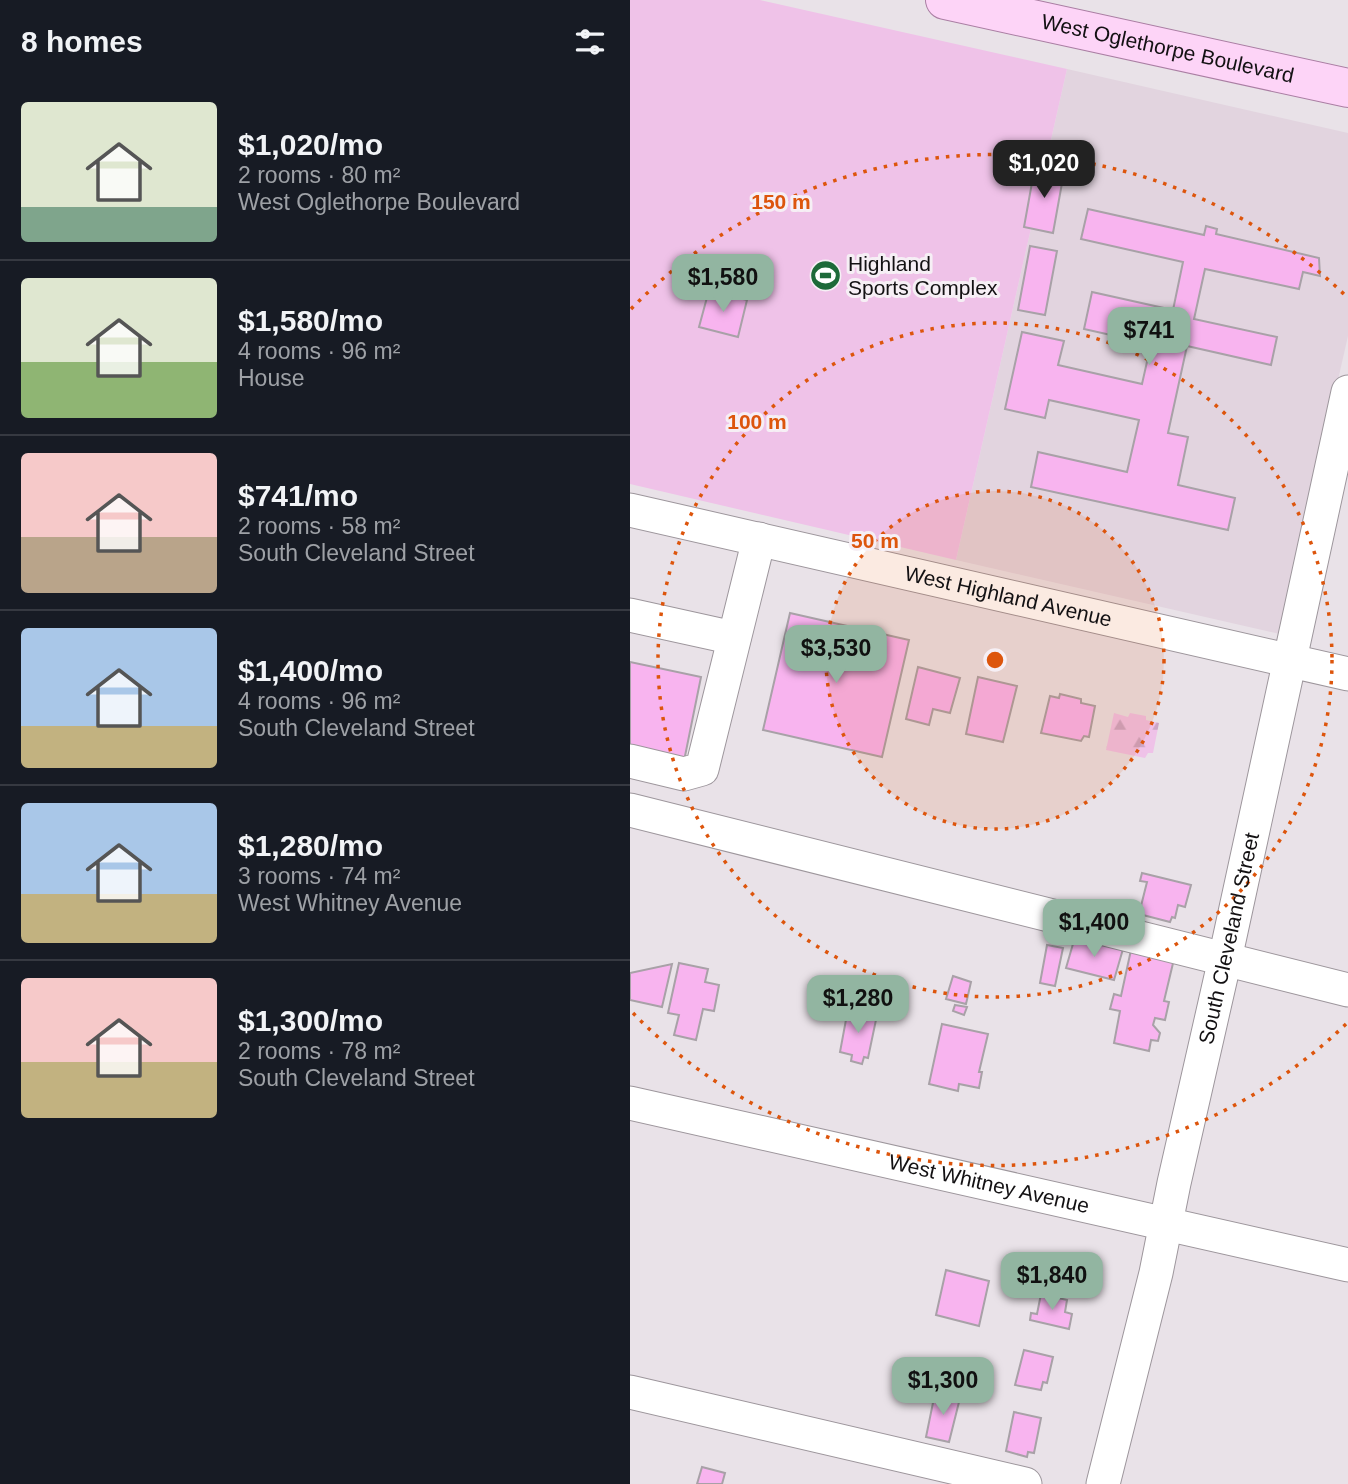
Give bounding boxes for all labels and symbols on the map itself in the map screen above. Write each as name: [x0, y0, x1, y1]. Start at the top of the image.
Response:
street label: West Oglethorpe Boulevard: [1039, 9, 1296, 87]
pin: $1,020: [987, 140, 1101, 200]
text: 150 m: [751, 190, 811, 213]
place label: Highland Sports Complex: [848, 252, 998, 299]
pin: $1,580: [666, 254, 780, 314]
sports icon: Highland Sports Complex: [808, 259, 842, 293]
pin: $741: [1108, 308, 1190, 367]
text: 100 m: [727, 410, 787, 433]
text: 50 m: [851, 529, 899, 552]
street label: West Highland Avenue: [903, 561, 1114, 631]
pin: $3,530: [779, 626, 893, 685]
centre of rings: [983, 648, 1007, 672]
street label: South Cleveland Street: [1194, 830, 1263, 1046]
pin: $1,400: [1037, 900, 1151, 959]
pin: $1,280: [801, 976, 915, 1035]
street label: West Whitney Avenue: [887, 1150, 1092, 1217]
pin: $1,840: [995, 1252, 1109, 1312]
pin: $1,300: [886, 1358, 1000, 1417]

